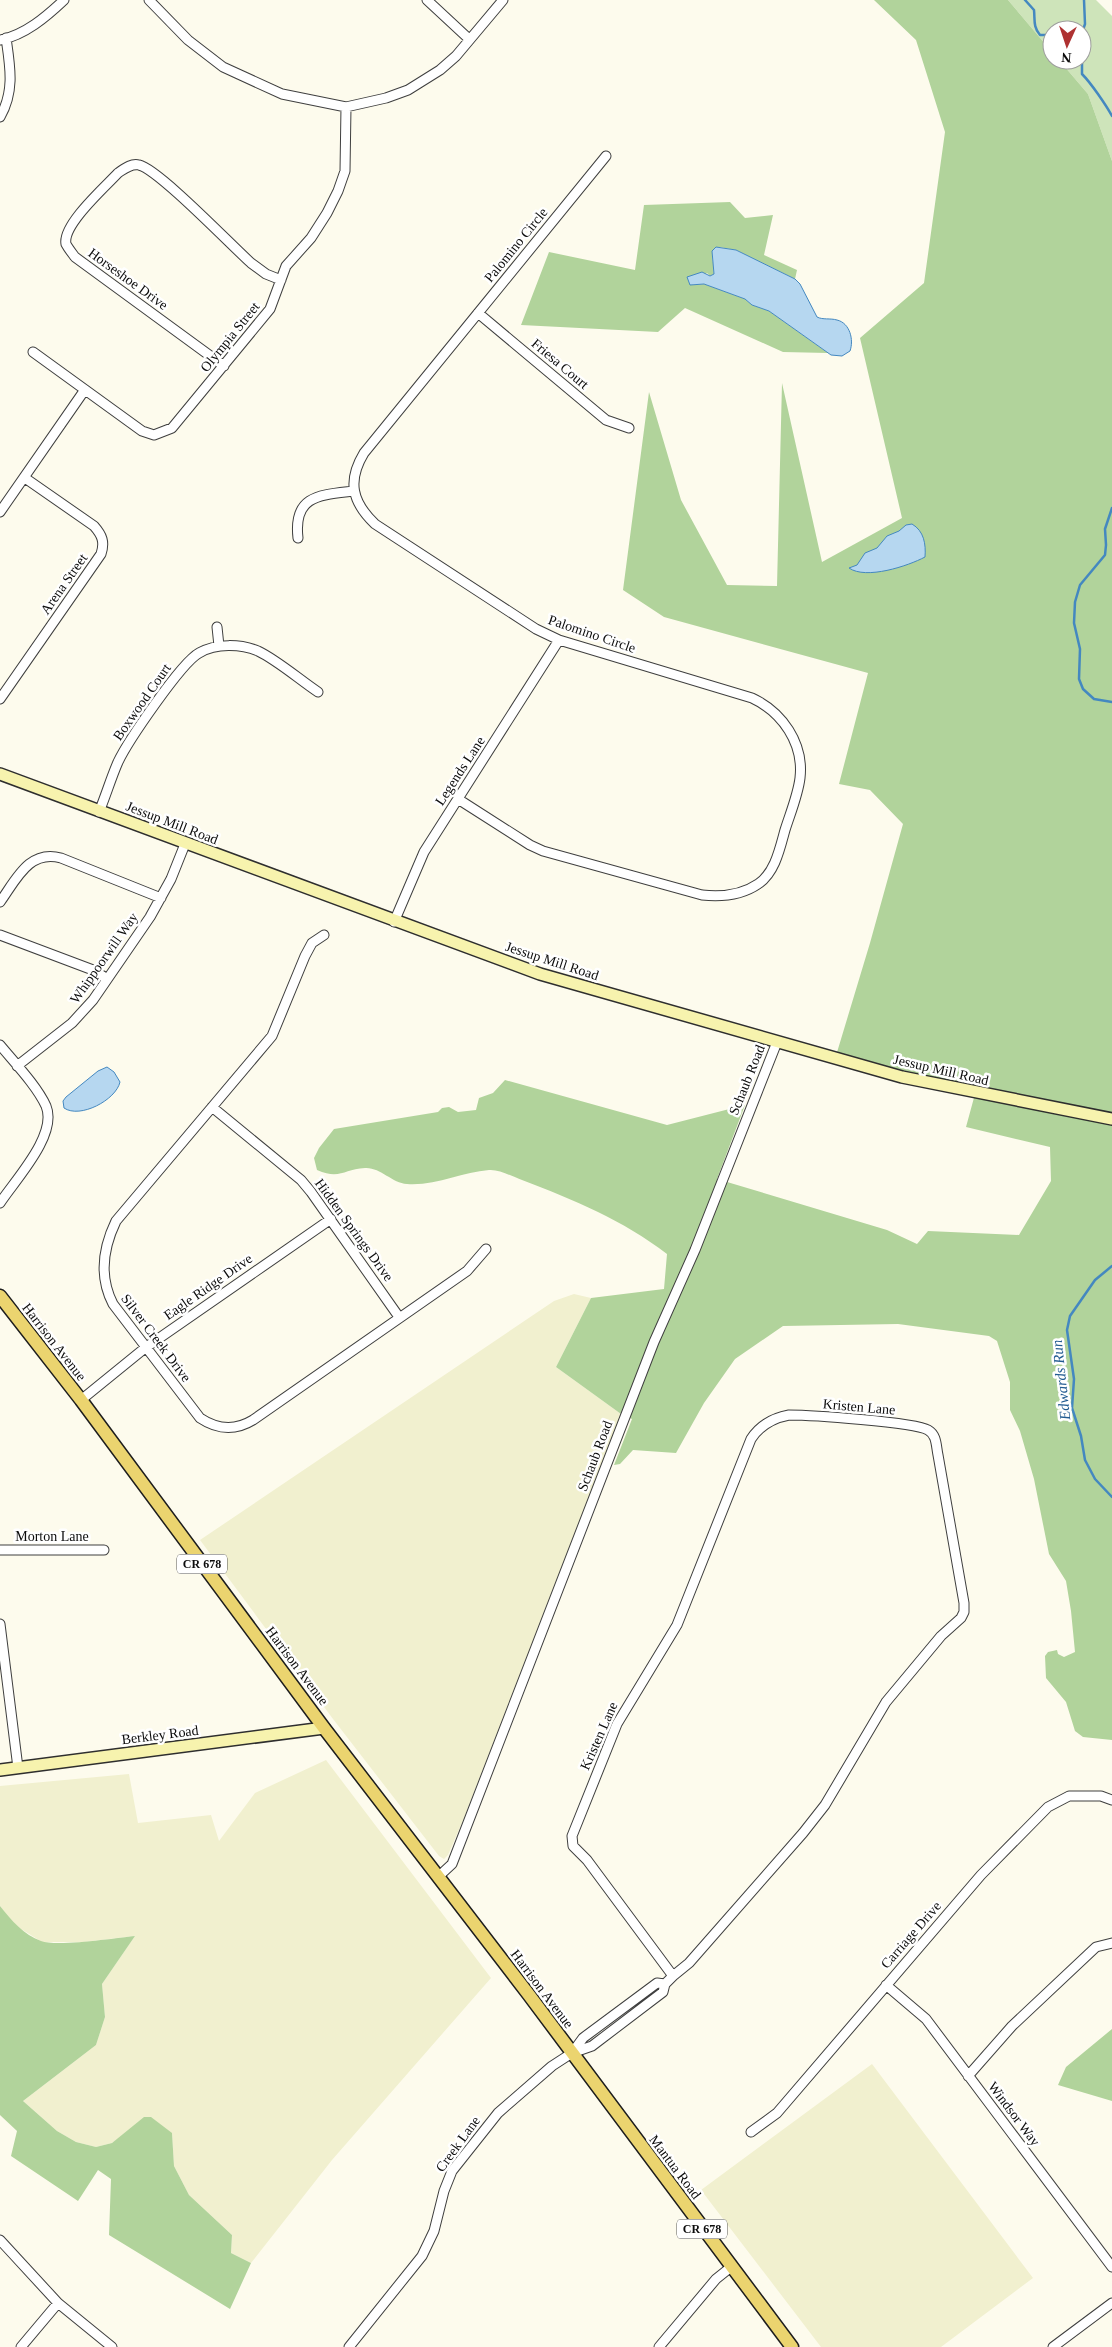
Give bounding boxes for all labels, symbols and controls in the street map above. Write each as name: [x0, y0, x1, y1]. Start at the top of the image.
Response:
north arrow: [1042, 20, 1092, 70]
text: N: [1061, 50, 1072, 65]
street label: Palomino Circle: [481, 205, 551, 285]
street label: Horseshoe Drive: [85, 245, 171, 313]
street label: Olympia Street: [197, 299, 263, 375]
street label: Friesa Court: [529, 336, 592, 392]
street label: Arena Street: [38, 551, 90, 617]
street label: Palomino Circle: [546, 612, 638, 656]
street label: Boxwood Court: [110, 661, 174, 743]
street label: Legends Lane: [432, 734, 488, 808]
street label: Jessup Mill Road: [124, 799, 220, 847]
street label: Whippoorwill Way: [67, 910, 141, 1006]
street label: Jessup Mill Road: [503, 939, 601, 983]
street label: Schaub Road: [726, 1043, 768, 1117]
street label: Jessup Mill Road: [892, 1052, 990, 1088]
street label: Hidden Springs Drive: [312, 1176, 396, 1284]
street label: Eagle Ridge Drive: [161, 1251, 255, 1323]
street label: Silver Creek Drive: [118, 1291, 194, 1385]
street label: Harrison Avenue: [19, 1300, 89, 1384]
water label: Edwards Run: [1049, 1339, 1073, 1422]
street label: Kristen Lane: [822, 1396, 896, 1418]
street label: Schaub Road: [575, 1419, 615, 1493]
street label: Morton Lane: [15, 1529, 89, 1544]
road number: CR 678: [177, 1555, 227, 1574]
street label: Harrison Avenue: [263, 1624, 331, 1708]
street label: Kristen Lane: [577, 1700, 621, 1772]
street label: Berkley Road: [121, 1723, 199, 1747]
street label: Carriage Drive: [878, 1899, 944, 1971]
street label: Harrison Avenue: [508, 1947, 576, 2031]
street label: Windsor Way: [985, 2079, 1043, 2149]
street label: Creek Lane: [433, 2113, 483, 2175]
street label: Mantua Road: [646, 2132, 704, 2202]
road number: CR 678: [677, 2220, 727, 2238]

